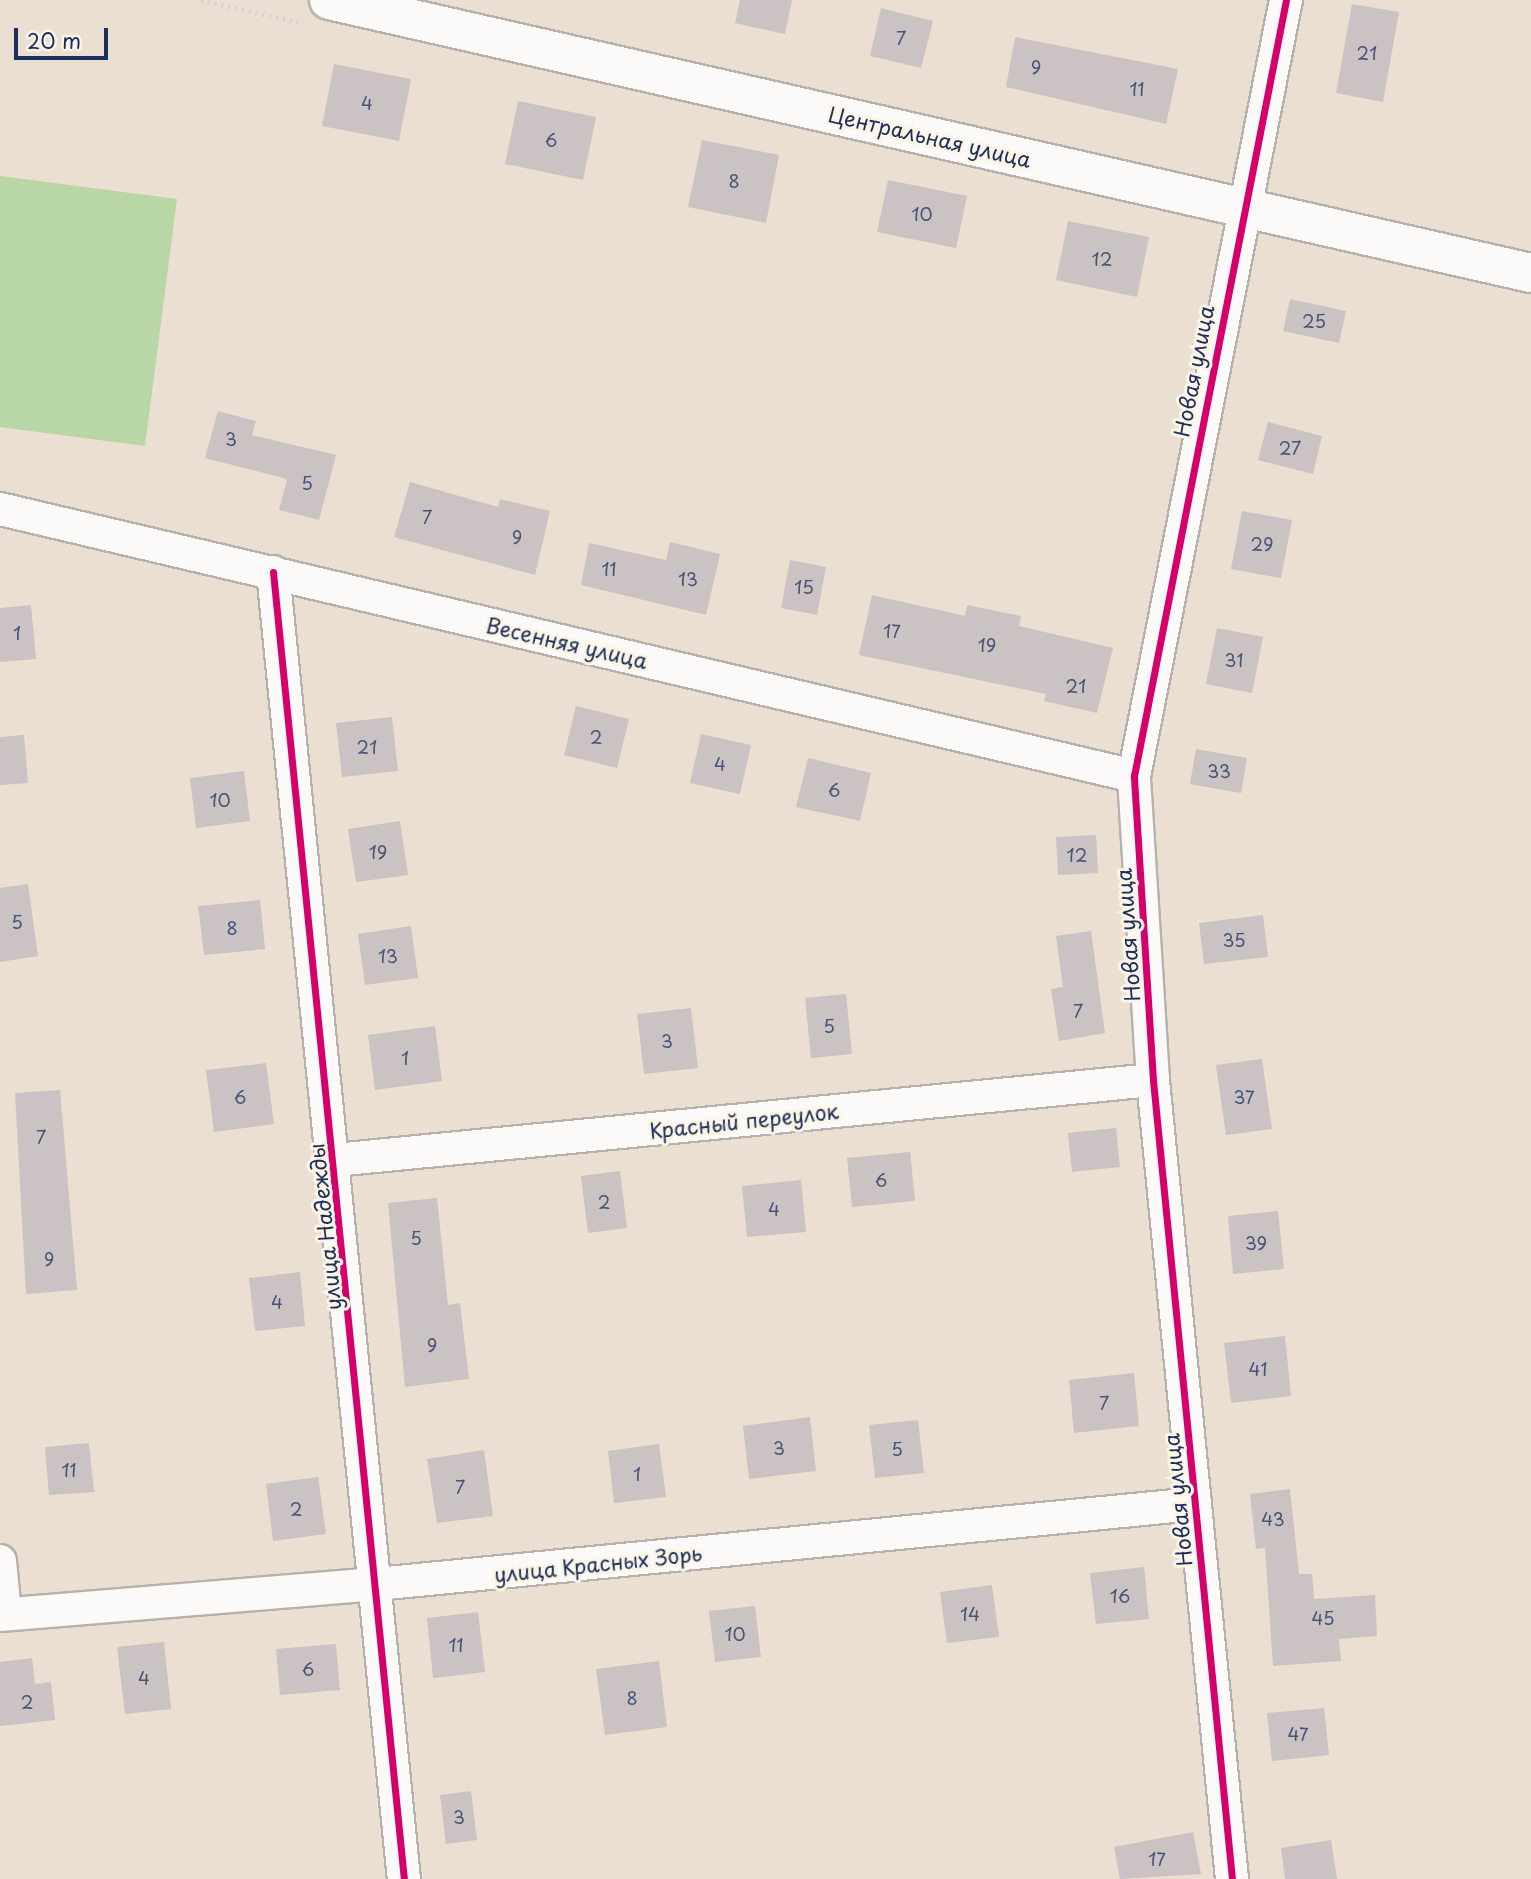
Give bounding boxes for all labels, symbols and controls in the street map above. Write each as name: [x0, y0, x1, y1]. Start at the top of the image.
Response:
scale bar: [18, 14, 112, 58]
text: 20 m: [27, 24, 81, 56]
house number: 7: [896, 27, 906, 49]
house number: 21: [1357, 42, 1377, 64]
house number: 9: [1031, 56, 1041, 78]
house number: 11: [1129, 78, 1145, 100]
house number: 4: [361, 92, 373, 114]
street label: Центральная улица: [826, 100, 1034, 172]
house number: 6: [545, 129, 557, 151]
house number: 8: [728, 170, 740, 192]
house number: 10: [911, 203, 933, 225]
house number: 12: [1092, 248, 1112, 270]
street label: Новая улица: [1168, 303, 1218, 439]
house number: 25: [1302, 310, 1326, 332]
house number: 3: [225, 428, 237, 450]
house number: 27: [1279, 437, 1301, 459]
house number: 5: [301, 472, 313, 494]
house number: 7: [422, 506, 432, 528]
house number: 9: [512, 526, 522, 548]
house number: 29: [1251, 533, 1273, 555]
house number: 11: [601, 558, 617, 580]
house number: 13: [678, 568, 698, 590]
house number: 15: [794, 576, 814, 598]
street label: Весенняя улица: [483, 611, 651, 673]
house number: 17: [883, 620, 901, 642]
house number: 1: [13, 622, 21, 644]
house number: 19: [978, 634, 996, 656]
house number: 31: [1225, 649, 1243, 671]
house number: 21: [1066, 675, 1086, 697]
house number: 2: [590, 726, 602, 748]
house number: 21: [357, 736, 377, 758]
house number: 4: [714, 753, 726, 775]
house number: 33: [1207, 760, 1231, 782]
house number: 6: [828, 779, 840, 801]
house number: 10: [209, 789, 231, 811]
house number: 19: [369, 841, 387, 863]
house number: 12: [1067, 844, 1087, 866]
street label: Новая улица: [1110, 867, 1144, 1003]
house number: 5: [11, 911, 23, 933]
house number: 8: [226, 917, 238, 939]
house number: 35: [1222, 929, 1246, 951]
house number: 13: [378, 945, 398, 967]
house number: 7: [1073, 1000, 1083, 1022]
house number: 5: [823, 1015, 835, 1037]
house number: 3: [661, 1030, 673, 1052]
house number: 1: [401, 1047, 409, 1069]
house number: 6: [234, 1086, 246, 1108]
house number: 37: [1233, 1086, 1255, 1108]
street label: Красный переулок: [648, 1098, 840, 1142]
house number: 7: [36, 1126, 46, 1148]
street label: улица Надежды: [303, 1142, 345, 1312]
house number: 6: [875, 1169, 887, 1191]
house number: 2: [598, 1191, 610, 1213]
house number: 4: [768, 1198, 780, 1220]
house number: 5: [410, 1227, 422, 1249]
house number: 39: [1245, 1232, 1267, 1254]
house number: 9: [44, 1248, 54, 1270]
house number: 4: [271, 1291, 283, 1313]
house number: 9: [427, 1334, 437, 1356]
house number: 41: [1249, 1358, 1267, 1380]
house number: 7: [1099, 1392, 1109, 1414]
street label: Новая улица: [1157, 1432, 1197, 1568]
house number: 3: [773, 1437, 785, 1459]
house number: 5: [891, 1438, 903, 1460]
house number: 11: [61, 1459, 77, 1481]
house number: 1: [633, 1463, 641, 1485]
house number: 7: [455, 1476, 465, 1498]
house number: 2: [290, 1498, 302, 1520]
house number: 43: [1261, 1508, 1285, 1530]
street label: улица Красных Зорь: [491, 1539, 705, 1587]
house number: 16: [1110, 1585, 1130, 1607]
house number: 14: [960, 1603, 980, 1625]
house number: 45: [1312, 1607, 1334, 1629]
house number: 10: [724, 1623, 746, 1645]
house number: 11: [448, 1634, 464, 1656]
house number: 6: [302, 1658, 314, 1680]
house number: 4: [138, 1667, 150, 1689]
house number: 8: [626, 1687, 638, 1709]
house number: 2: [21, 1691, 33, 1713]
house number: 47: [1287, 1723, 1309, 1745]
house number: 3: [453, 1806, 465, 1828]
house number: 17: [1148, 1848, 1166, 1870]

